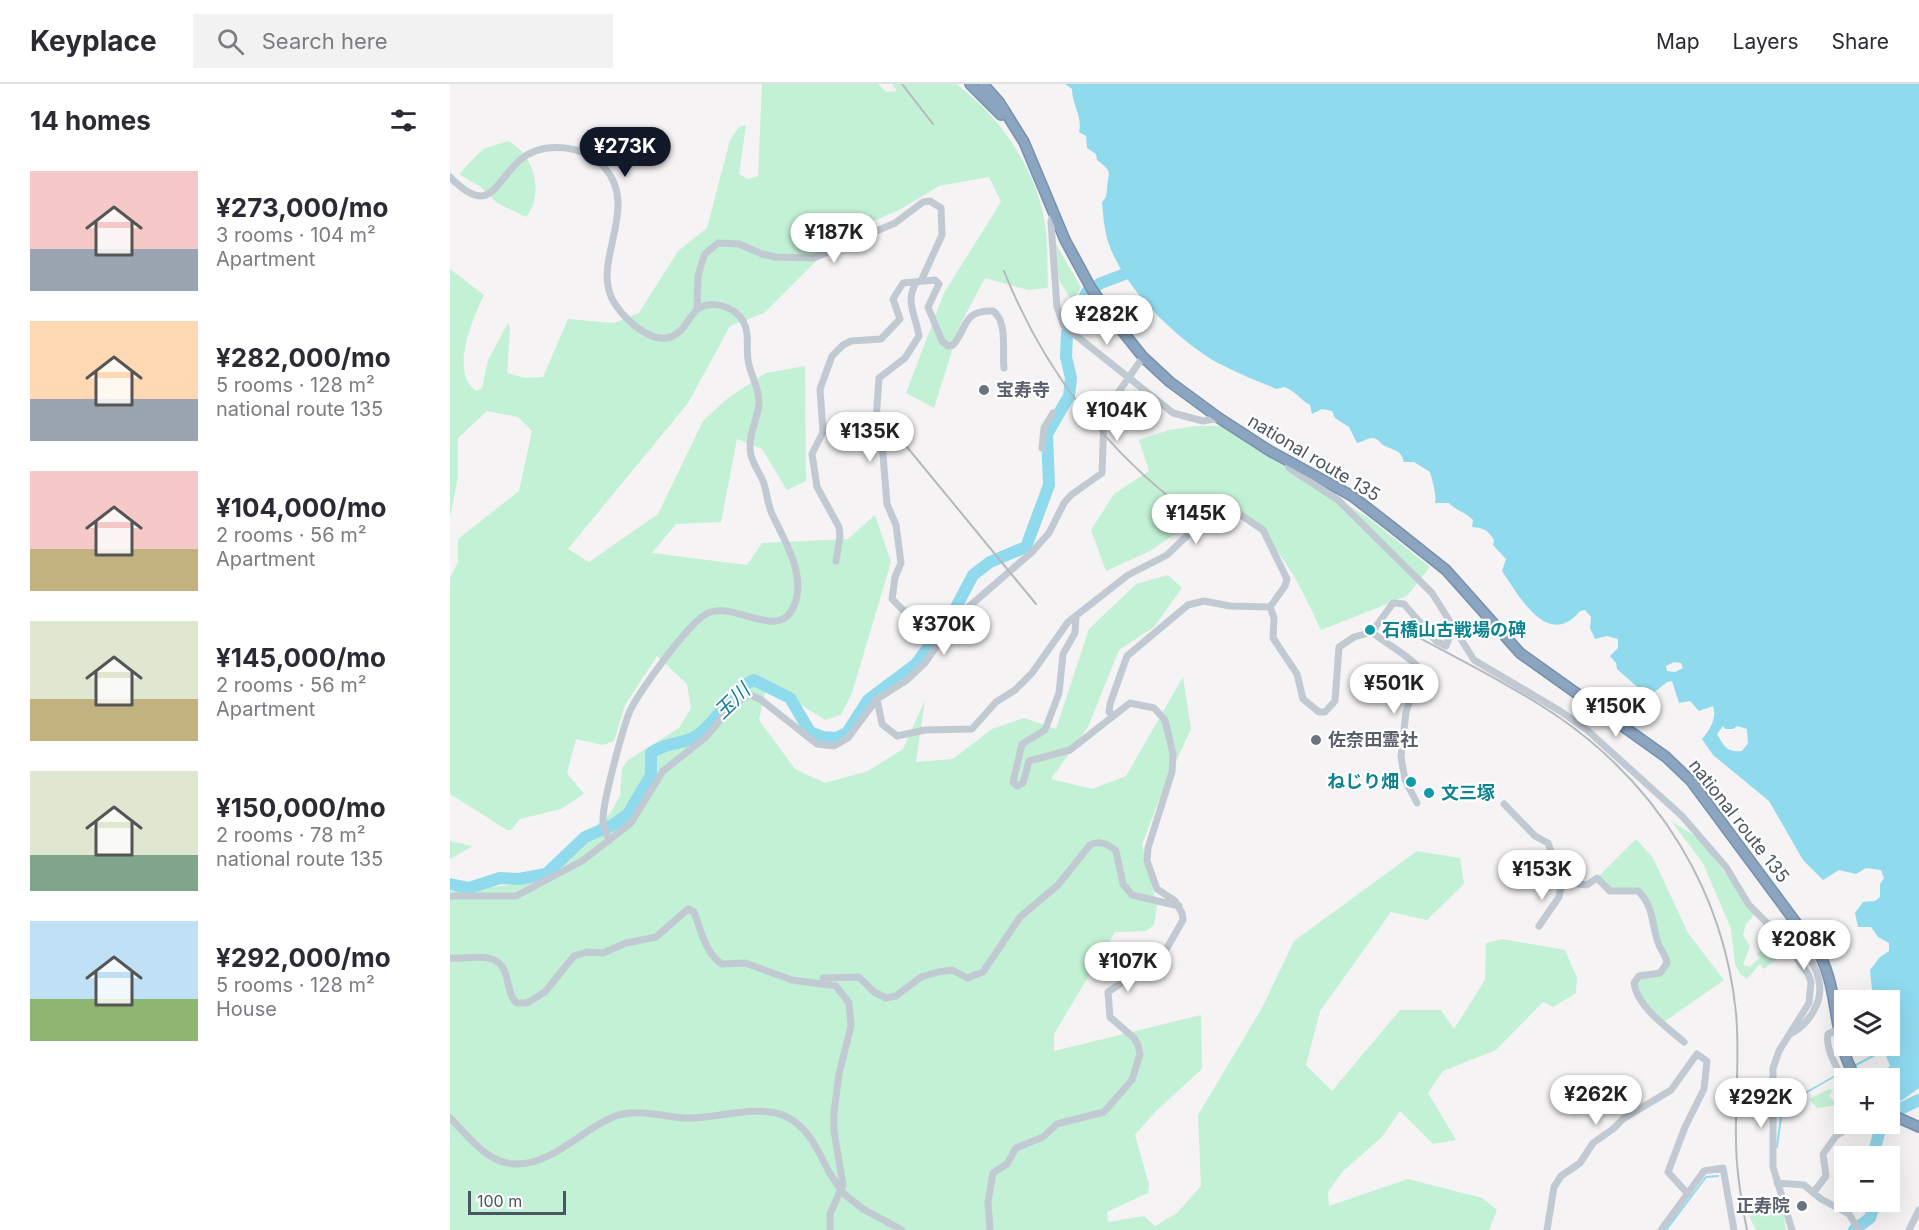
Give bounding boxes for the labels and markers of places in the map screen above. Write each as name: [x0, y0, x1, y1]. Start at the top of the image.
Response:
pin: ¥273K: [583, 127, 667, 178]
pin: ¥187K: [792, 213, 876, 264]
pin: ¥282K: [1065, 295, 1149, 346]
place label: 宝寿寺: [996, 379, 1050, 400]
marker: 宝寿寺: [977, 383, 991, 397]
pin: ¥104K: [1075, 391, 1159, 442]
pin: ¥135K: [828, 412, 912, 463]
pin: ¥145K: [1154, 494, 1238, 545]
pin: ¥370K: [902, 605, 986, 656]
place label: 石橋山古戦場の碑: [1382, 619, 1526, 640]
marker: 石橋山古戦場の碑: [1363, 623, 1377, 637]
pin: ¥501K: [1352, 664, 1436, 715]
pin: ¥150K: [1574, 687, 1658, 738]
place label: 佐奈田霊社: [1328, 729, 1418, 750]
marker: 佐奈田霊社: [1309, 733, 1323, 747]
place label: ねじり畑: [1327, 771, 1399, 792]
marker: ねじり畑: [1404, 775, 1418, 789]
place label: 文三塚: [1441, 782, 1495, 803]
marker: 文三塚: [1422, 786, 1436, 800]
pin: ¥153K: [1500, 850, 1584, 901]
pin: ¥208K: [1762, 920, 1846, 971]
pin: ¥107K: [1086, 942, 1170, 993]
pin: ¥262K: [1554, 1075, 1638, 1126]
pin: ¥292K: [1719, 1078, 1803, 1129]
place label: 正寿院: [1736, 1195, 1790, 1216]
marker: 正寿院: [1795, 1199, 1809, 1213]

